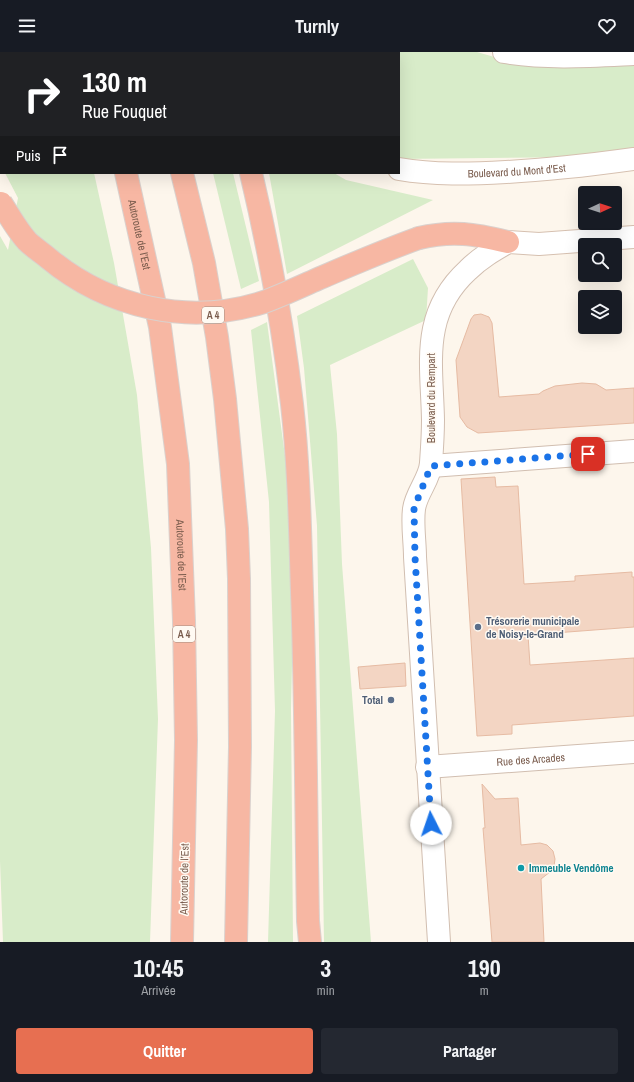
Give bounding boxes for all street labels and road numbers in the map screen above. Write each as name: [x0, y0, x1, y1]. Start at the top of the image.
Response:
street label: Boulevard du Mont d'Est: [467, 160, 567, 180]
street label: Autoroute de l’Est: [125, 197, 154, 271]
road number: A 4: [202, 307, 224, 323]
street label: Boulevard du Rempart: [424, 352, 438, 443]
street label: Autoroute de l’Est: [173, 518, 190, 591]
road number: A 4: [173, 626, 195, 642]
street label: Rue des Arcades: [496, 750, 566, 769]
street label: Autoroute de l’Est: [176, 843, 192, 916]

